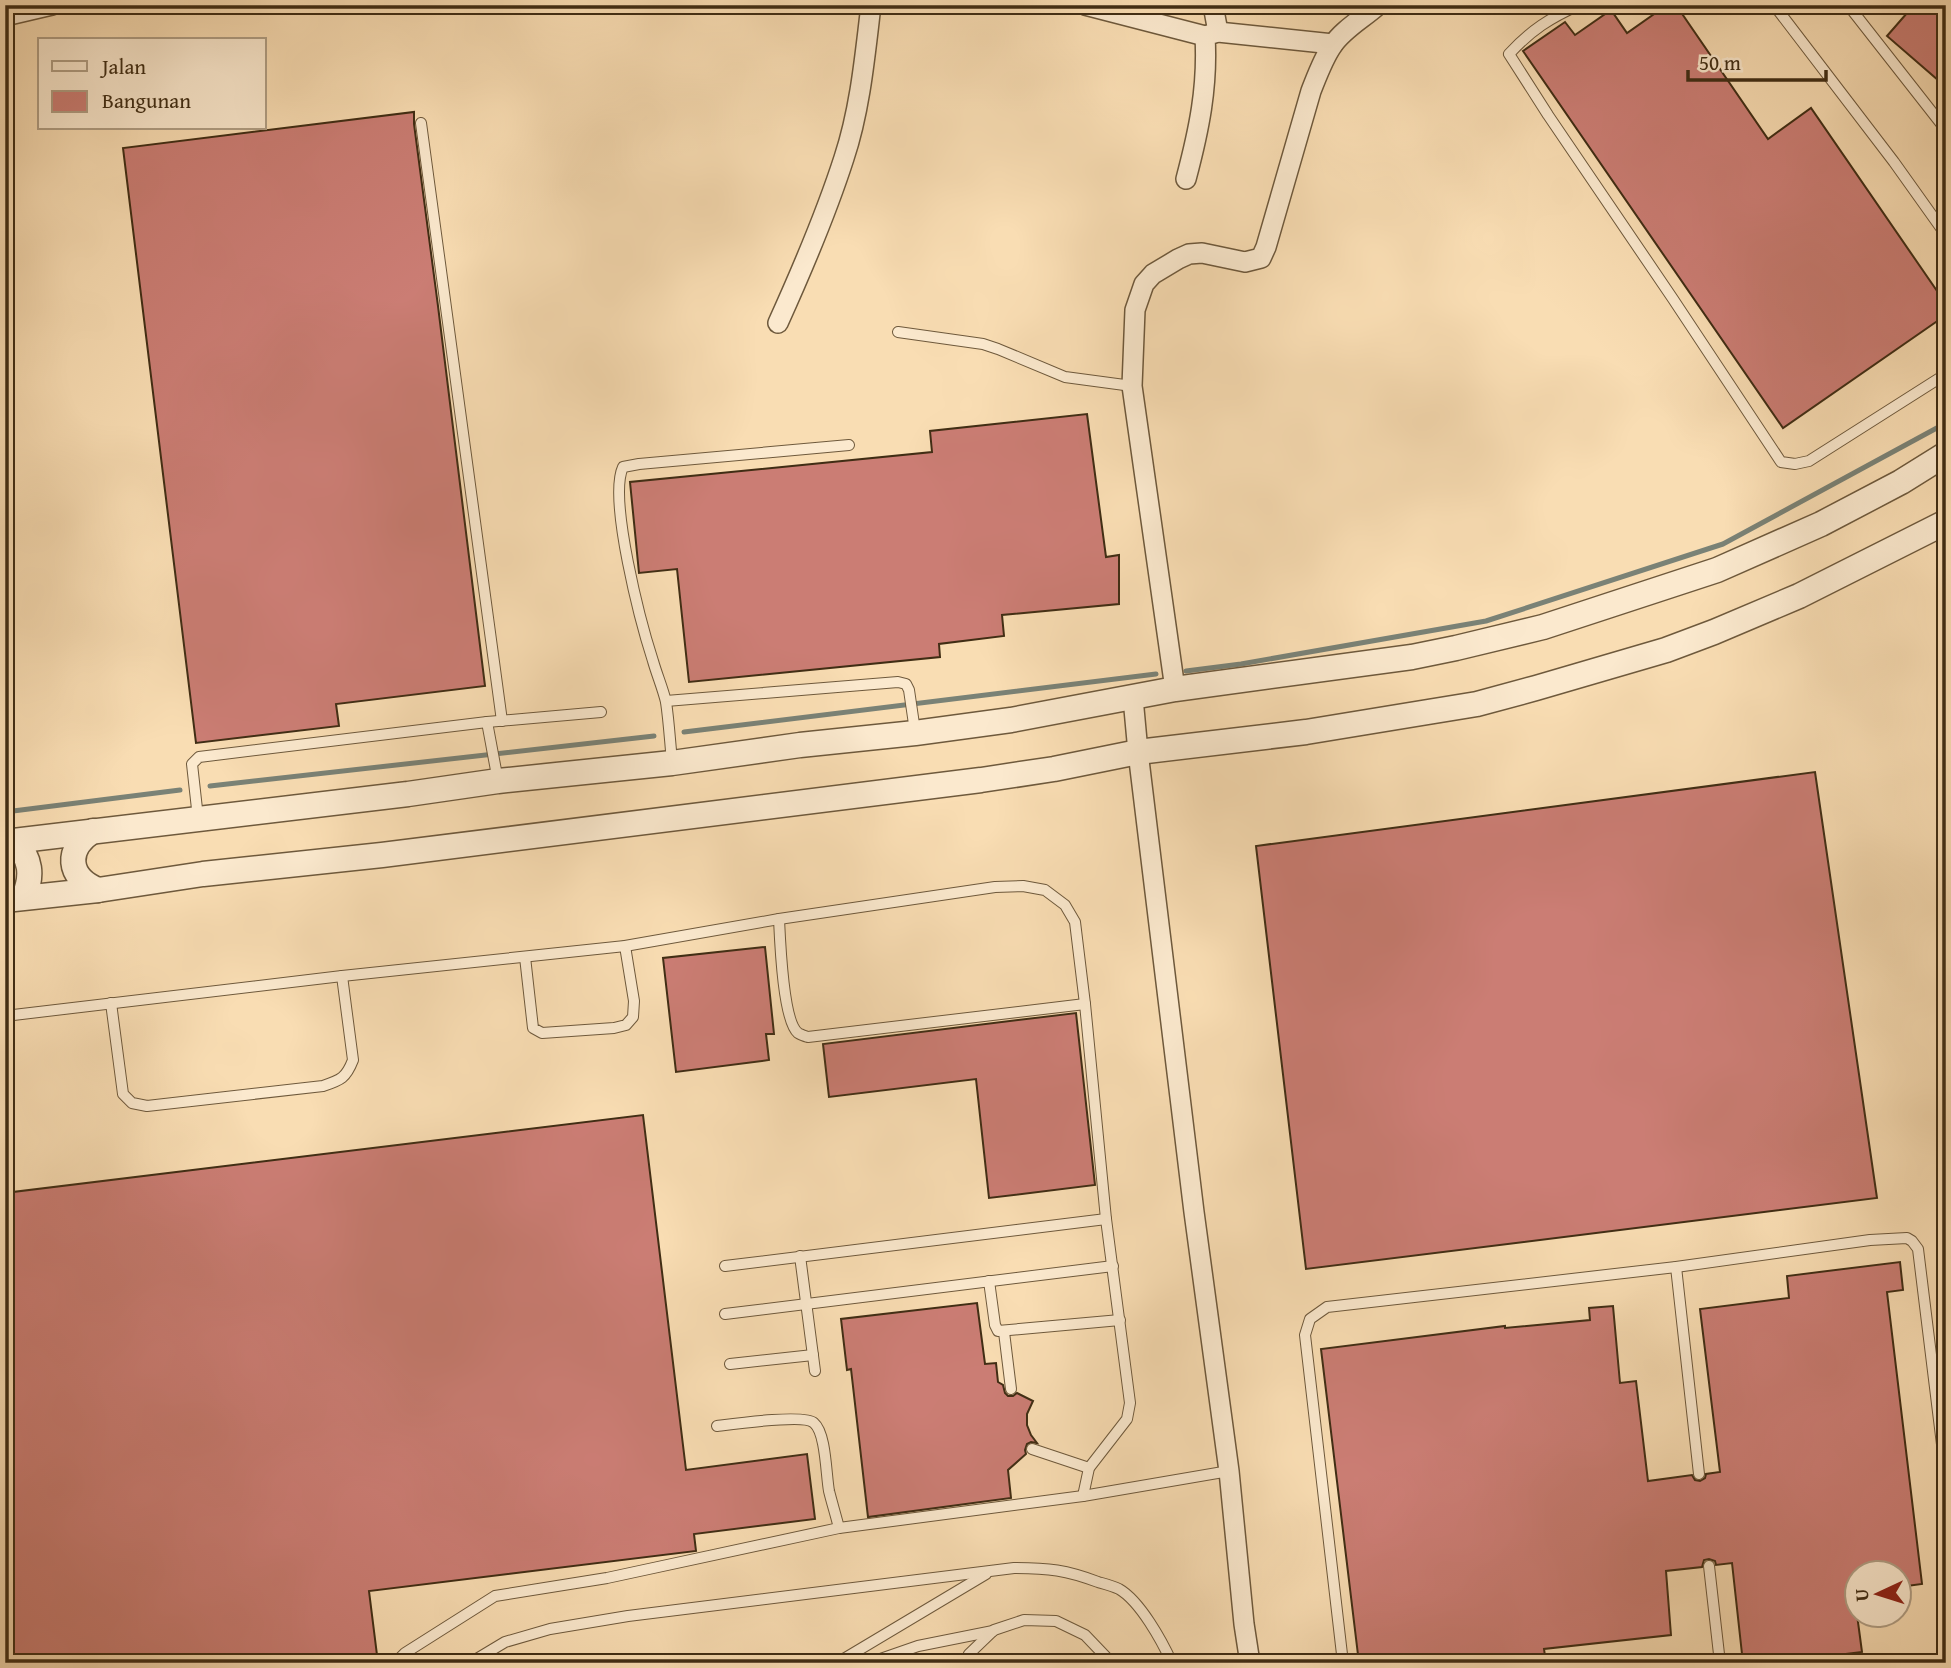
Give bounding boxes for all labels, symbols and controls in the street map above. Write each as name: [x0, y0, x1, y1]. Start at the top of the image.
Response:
legend: [38, 38, 266, 130]
scale bar: [1688, 38, 1827, 82]
text: 50 m: [1699, 47, 1741, 78]
text: Jalan: [99, 51, 146, 82]
text: Bangunan: [102, 85, 191, 116]
north arrow: [1842, 1560, 1912, 1630]
text: U: [1847, 1588, 1875, 1603]

